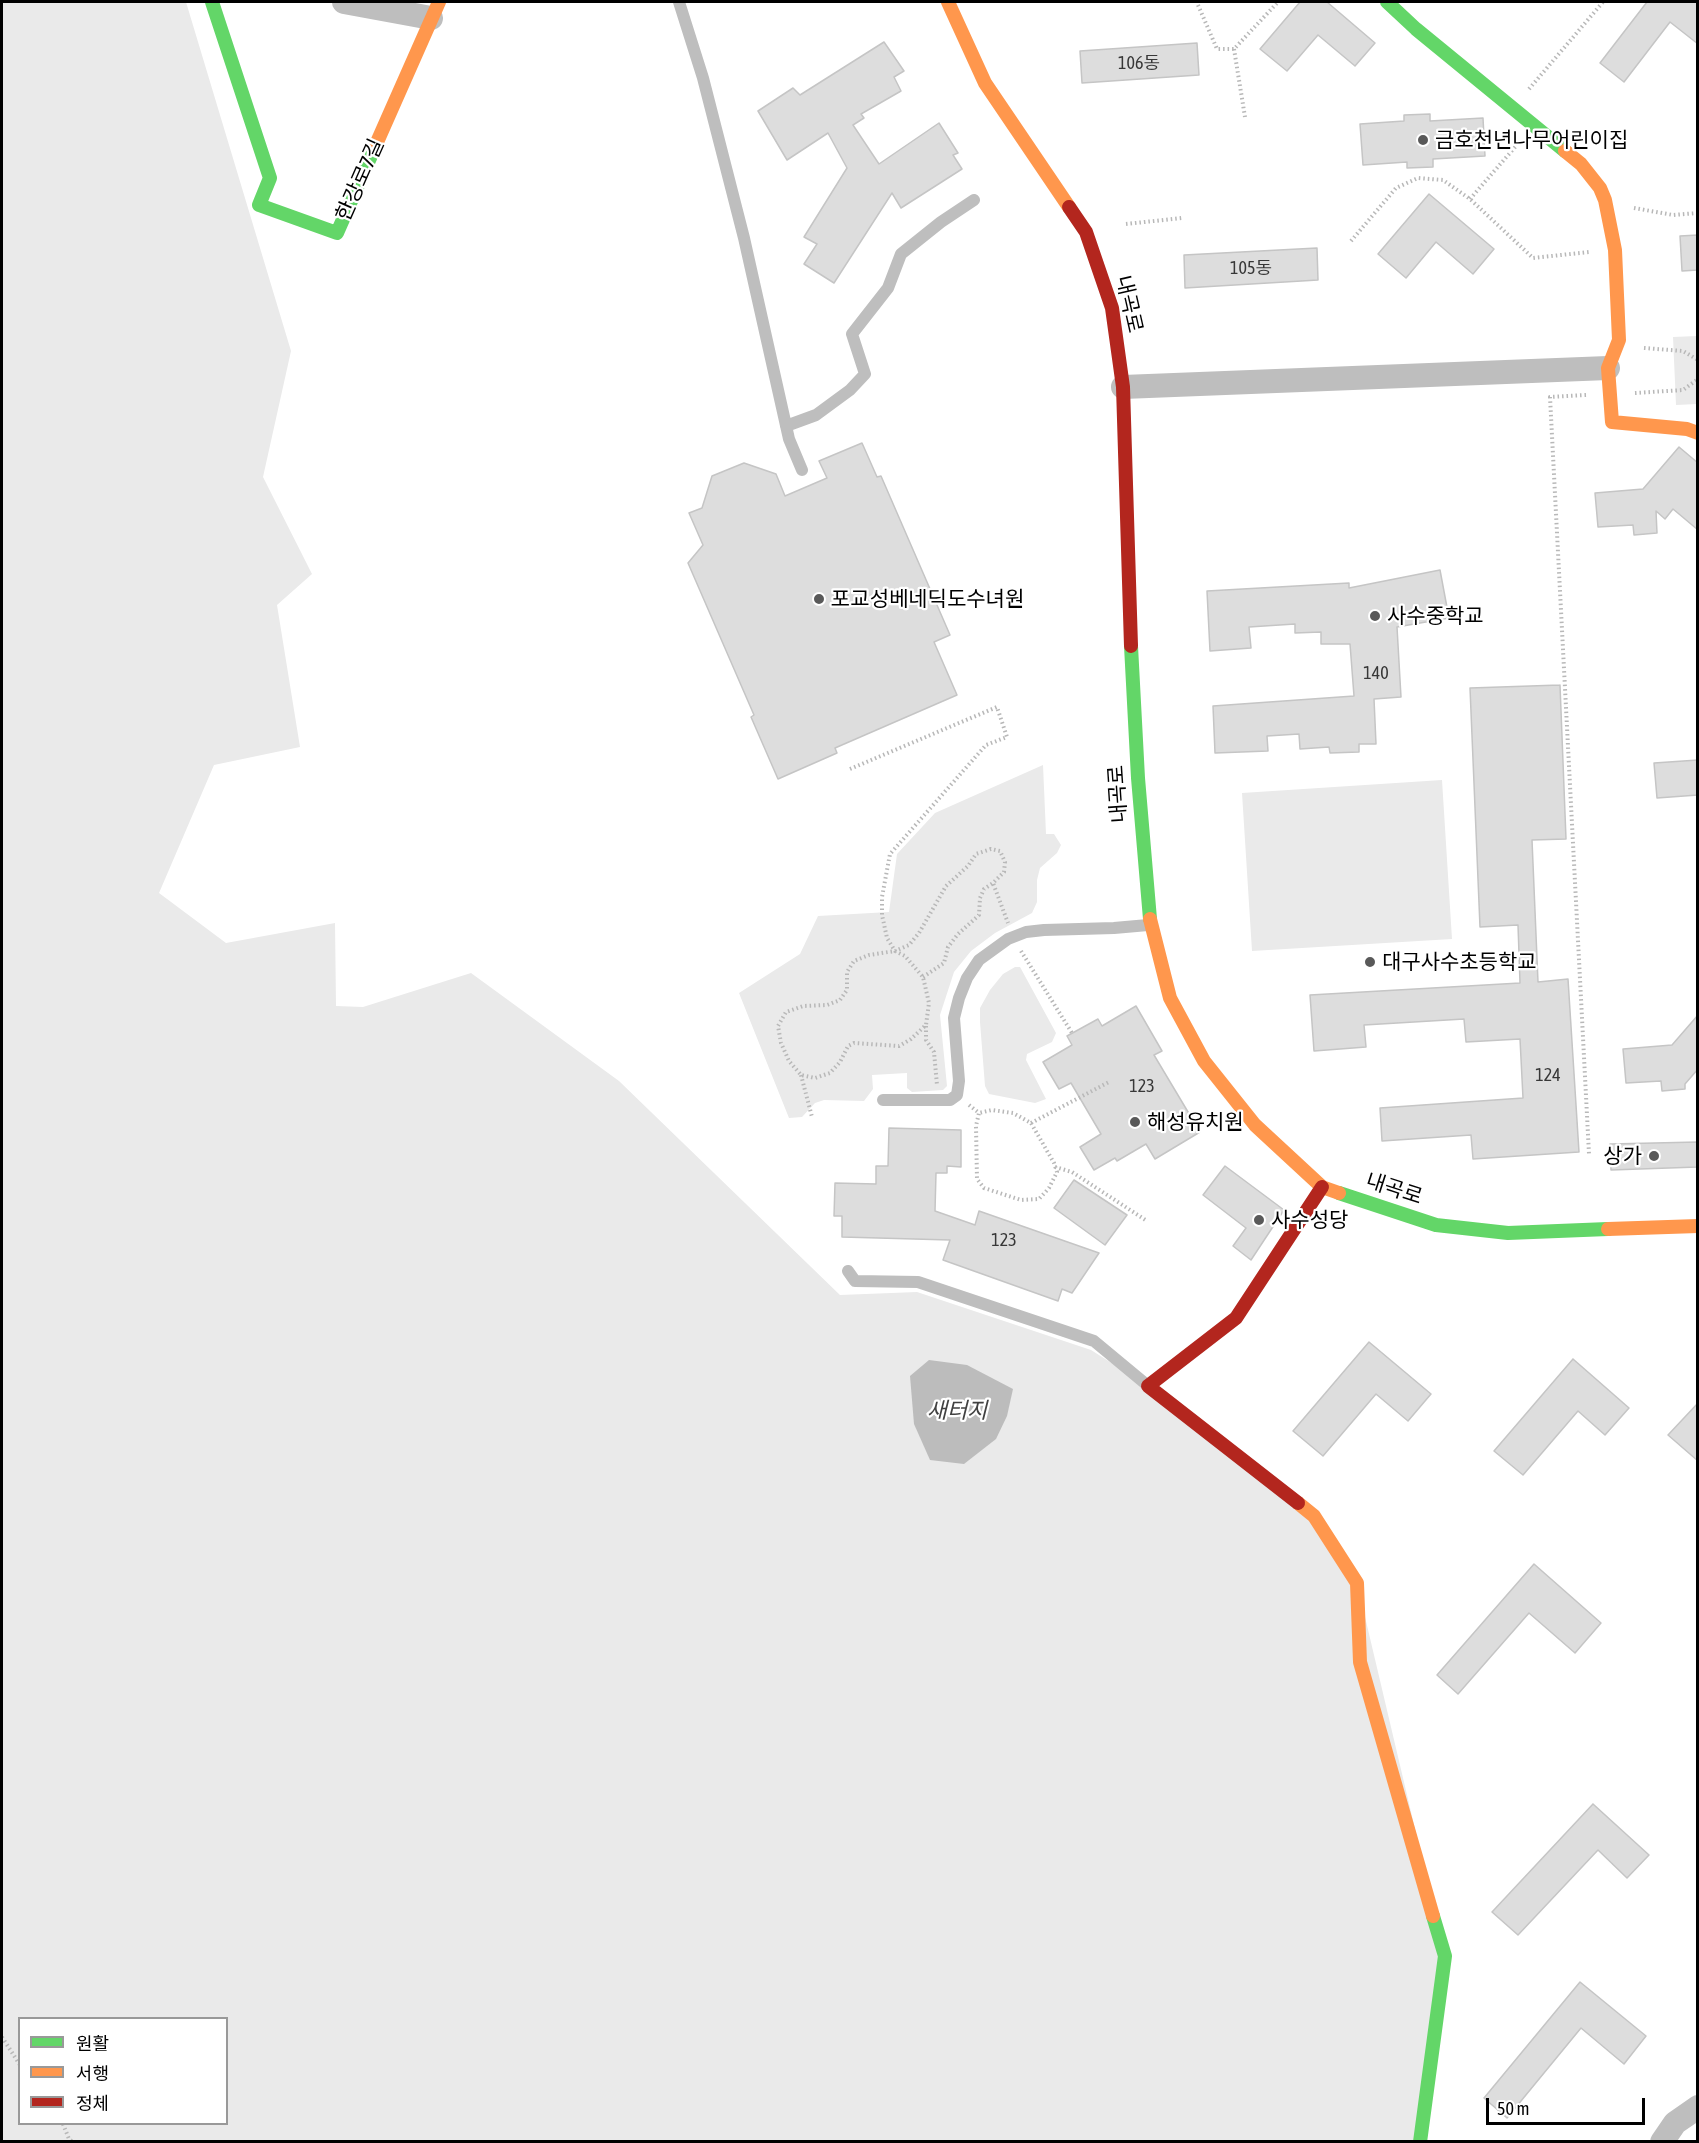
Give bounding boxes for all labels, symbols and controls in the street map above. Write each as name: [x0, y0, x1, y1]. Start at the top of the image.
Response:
house number: 106동: [1118, 52, 1160, 74]
place label: 금호천년나무어린이집: [1435, 127, 1628, 153]
marker: 금호천년나무어린이집: [1416, 133, 1430, 147]
street label: 한강로7길: [331, 135, 389, 225]
house number: 105동: [1230, 257, 1272, 279]
street label: 내곡로: [1110, 273, 1148, 335]
place label: 포교성베네딕도수녀원: [831, 586, 1024, 612]
marker: 포교성베네딕도수녀원: [812, 592, 826, 606]
place label: 사수중학교: [1387, 603, 1484, 629]
marker: 사수중학교: [1368, 609, 1382, 623]
house number: 140: [1363, 662, 1389, 684]
street label: 내곡로: [1103, 764, 1133, 824]
place label: 대구사수초등학교: [1382, 949, 1537, 975]
marker: 대구사수초등학교: [1363, 955, 1377, 969]
house number: 124: [1535, 1064, 1561, 1086]
house number: 123: [1129, 1075, 1155, 1097]
place label: 해성유치원: [1147, 1109, 1244, 1135]
marker: 해성유치원: [1128, 1115, 1142, 1129]
place label: 상가: [1603, 1143, 1642, 1169]
marker: 상가: [1647, 1149, 1661, 1163]
street label: 내곡로: [1363, 1168, 1425, 1210]
place label: 사수성당: [1271, 1207, 1348, 1233]
marker: 사수성당: [1252, 1213, 1266, 1227]
house number: 123: [991, 1229, 1017, 1251]
water label: 새터지: [927, 1398, 987, 1424]
legend: [18, 2017, 228, 2125]
text: 원활: [76, 2033, 109, 2054]
text: 서행: [76, 2063, 109, 2084]
scale bar: [1489, 2086, 1648, 2124]
text: 정체: [76, 2093, 109, 2114]
text: 50 m: [1497, 2098, 1529, 2119]

